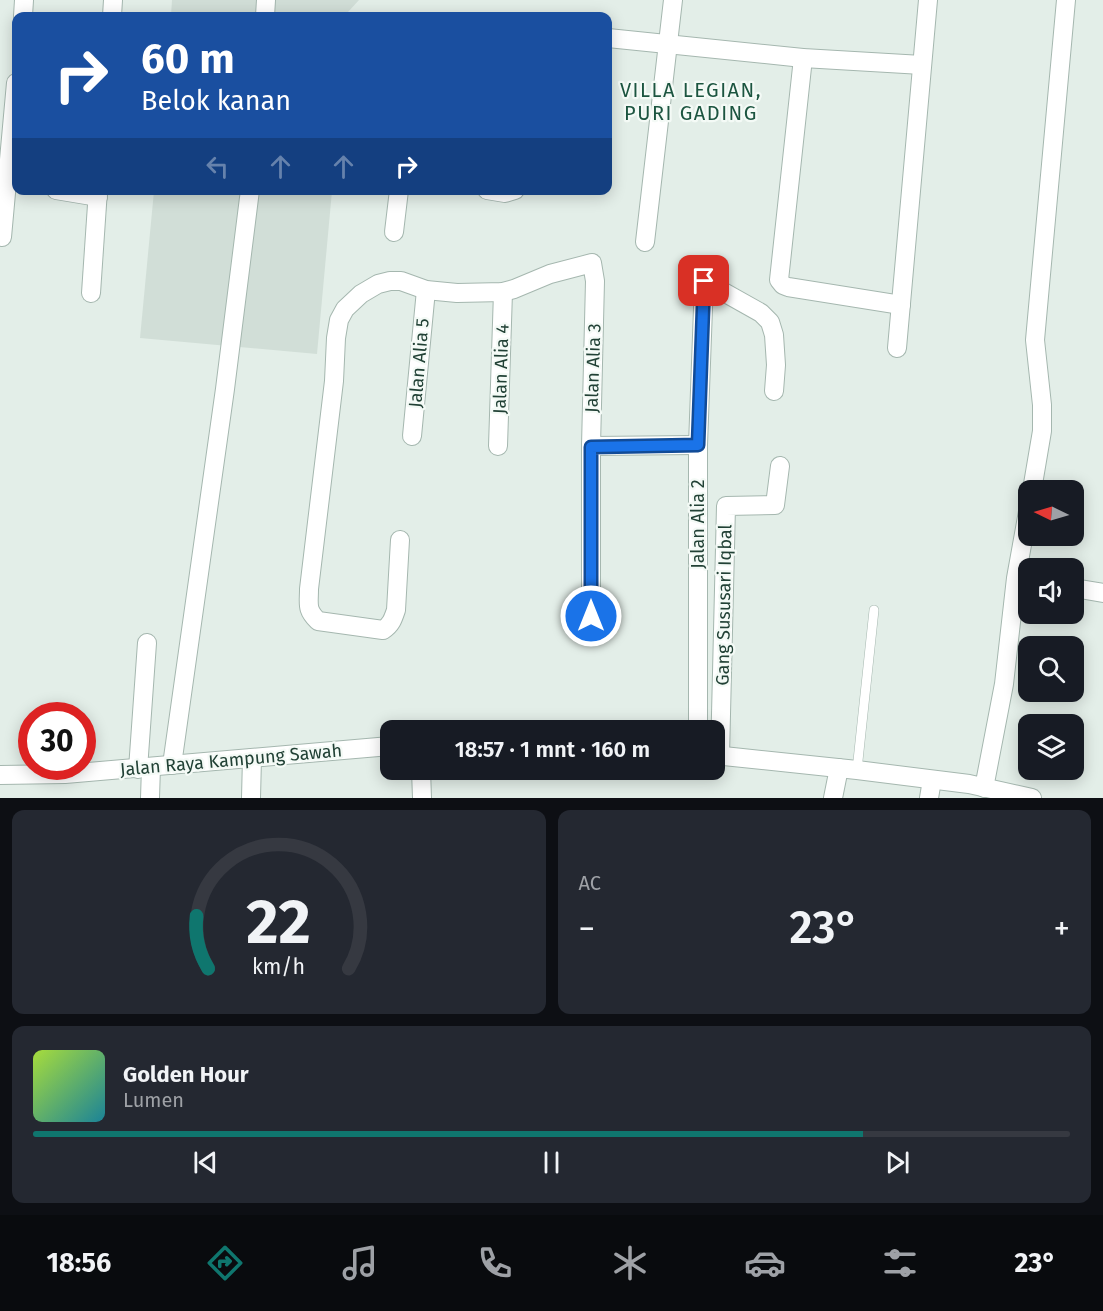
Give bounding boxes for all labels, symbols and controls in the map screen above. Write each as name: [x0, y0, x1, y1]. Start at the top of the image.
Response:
text: 60 m: [141, 34, 235, 84]
icon: right: [42, 36, 120, 114]
district label: VILLA LEGIAN, PURI GADING: [620, 78, 762, 125]
text: Belok kanan: [141, 85, 291, 117]
icon: left: [201, 150, 234, 183]
icon: ahead: [264, 150, 297, 183]
icon: ahead: [327, 150, 360, 183]
icon: right: [390, 150, 423, 183]
pin: [678, 255, 729, 306]
icon: arrive: [687, 264, 720, 297]
street label: Jalan Alia 5: [404, 317, 434, 409]
street label: Jalan Alia 4: [488, 323, 514, 414]
street label: Jalan Alia 3: [580, 323, 606, 413]
street label: Jalan Alia 2: [687, 479, 709, 569]
north arrow: [1018, 480, 1084, 546]
map controls: [1018, 480, 1084, 780]
street label: Gang Sususari Iqbal: [712, 524, 736, 686]
button: sound: [1018, 558, 1084, 624]
position arrow: [559, 584, 623, 648]
button: search: [1018, 636, 1084, 702]
speed limit sign: 30: [18, 702, 96, 780]
button: layers: [1018, 714, 1084, 780]
text: 18:57 · 1 mnt · 160 m: [455, 736, 650, 763]
street label: Jalan Raya Kampung Sawah: [119, 739, 343, 781]
text: AC: [579, 871, 601, 895]
text: 22: [246, 885, 311, 960]
text: 23°: [790, 901, 859, 955]
text: −: [579, 909, 595, 949]
text: +: [1054, 909, 1070, 949]
text: km/h: [252, 954, 305, 980]
text: Golden Hour: [123, 1061, 249, 1088]
text: Lumen: [123, 1088, 184, 1112]
icon: previous: [189, 1146, 222, 1179]
icon: pause: [535, 1146, 568, 1179]
icon: next: [881, 1146, 914, 1179]
icon: directions: [204, 1242, 246, 1284]
icon: music: [339, 1242, 381, 1284]
icon: phone: [474, 1242, 516, 1284]
icon: climate: [609, 1242, 651, 1284]
icon: car: [744, 1242, 786, 1284]
icon: filters: [879, 1242, 921, 1284]
text: 18:56: [47, 1247, 111, 1279]
text: 23°: [1014, 1247, 1056, 1279]

